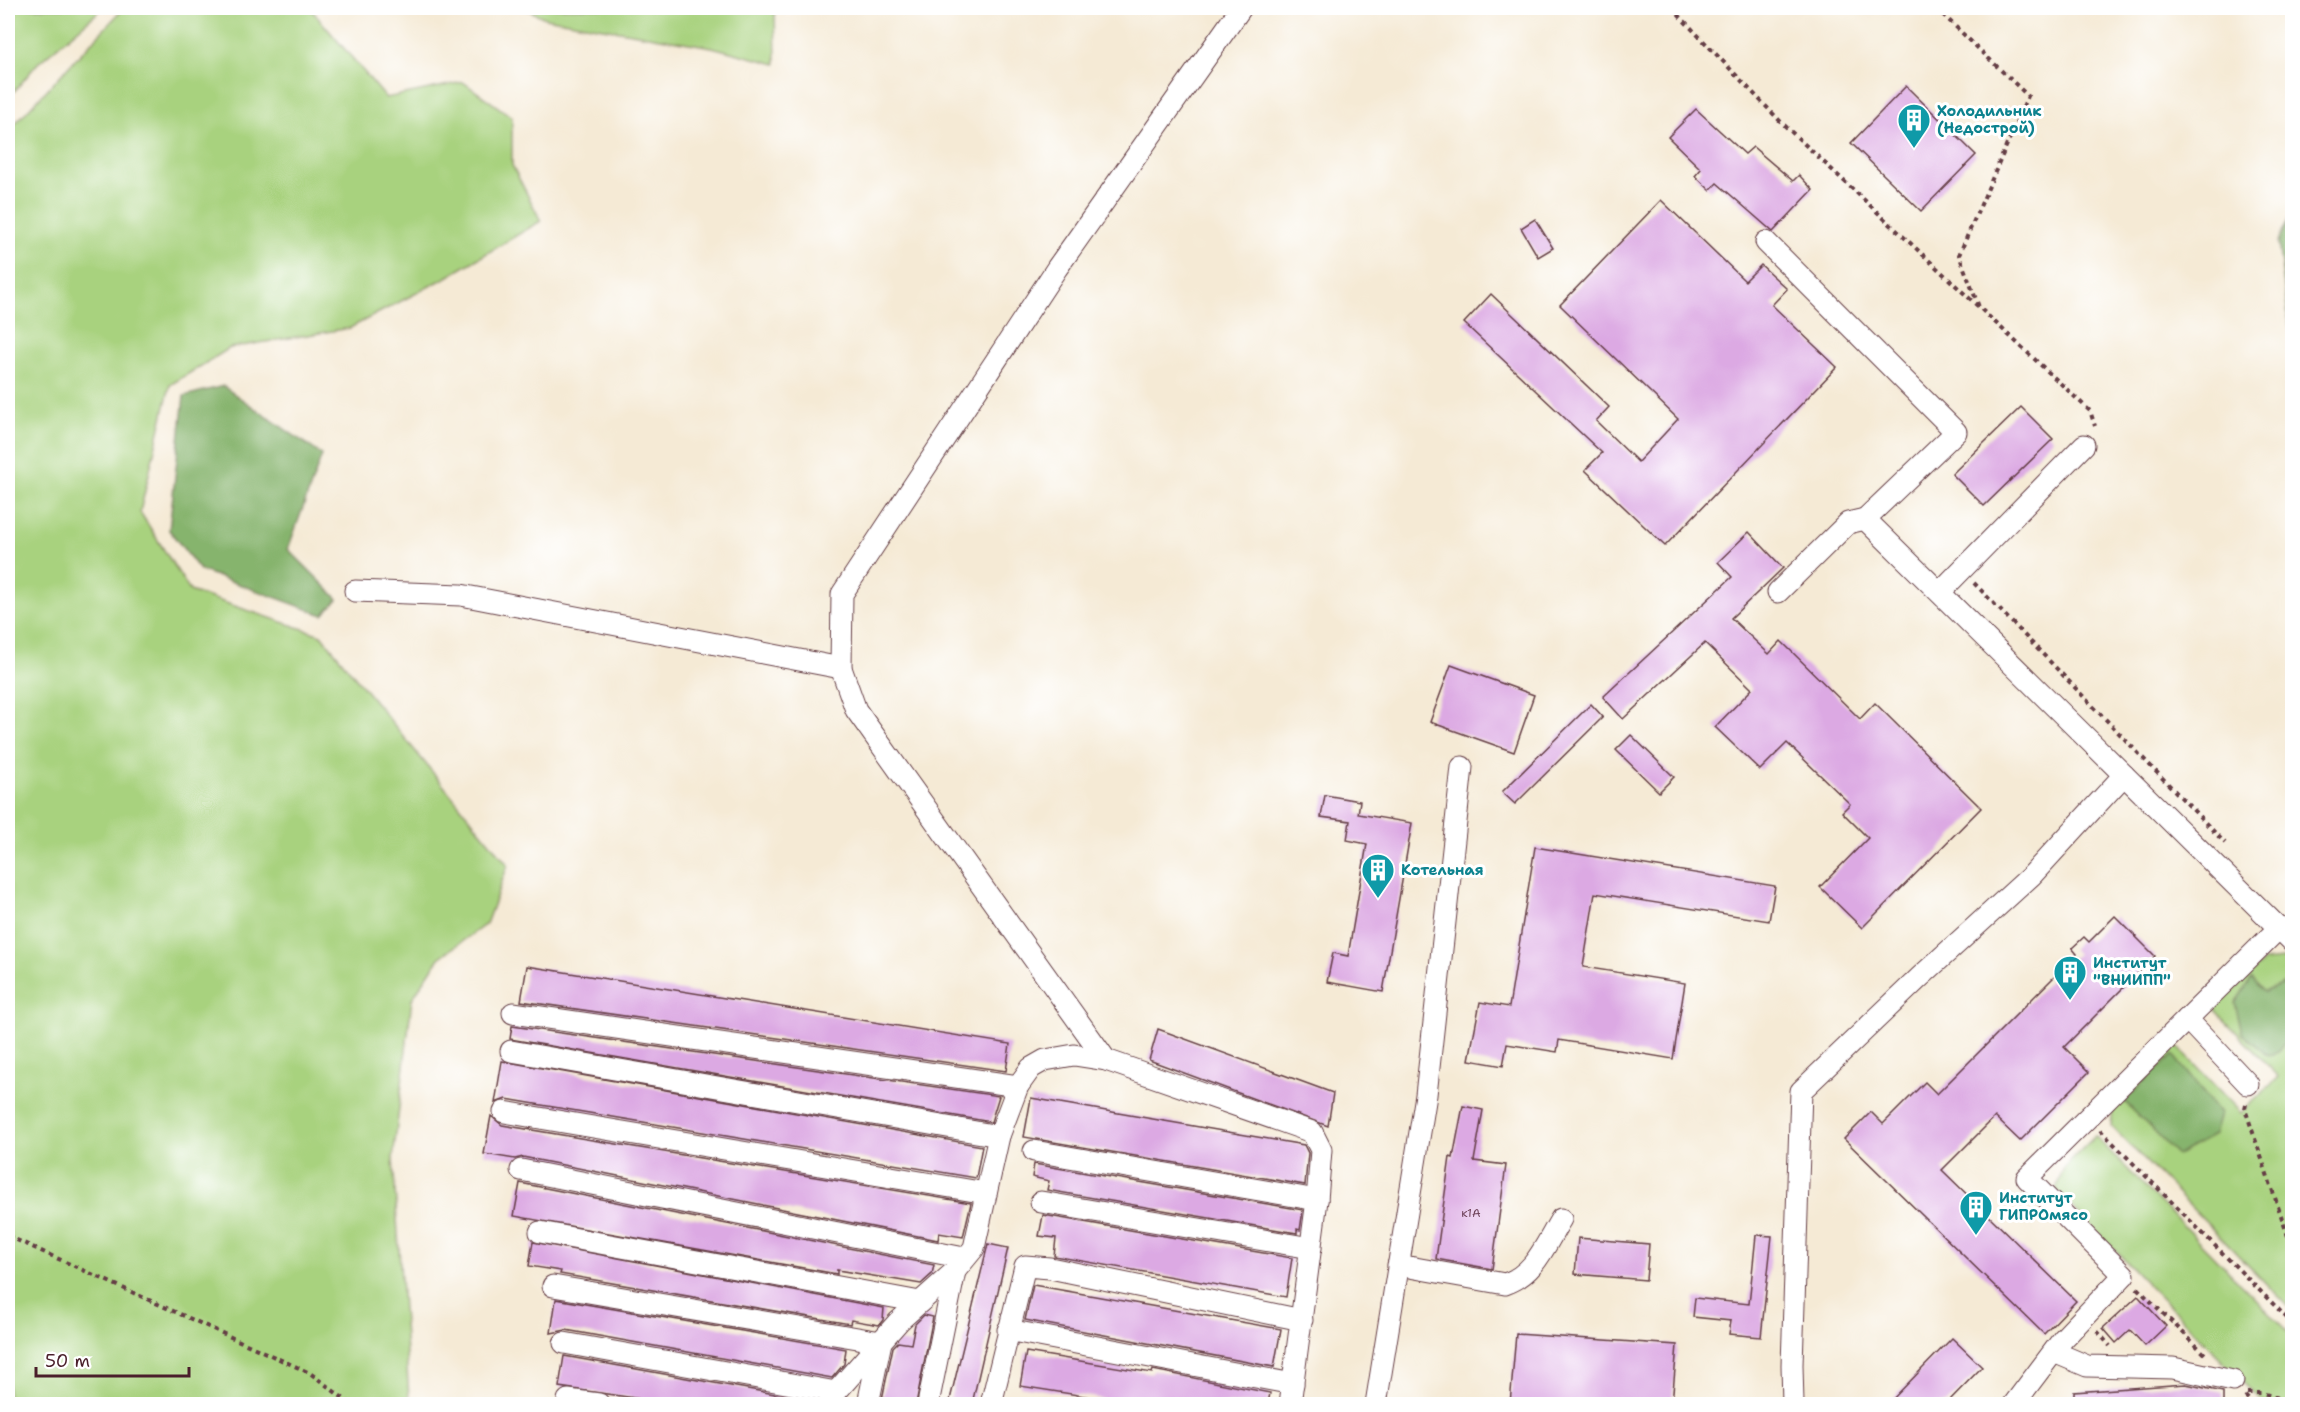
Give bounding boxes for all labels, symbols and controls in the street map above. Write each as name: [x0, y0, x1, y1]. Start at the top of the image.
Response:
place label: Холодильник (Недострой): [1937, 101, 2042, 138]
building icon: Холодильник (Недострой): [1896, 102, 1932, 149]
building icon: Котельная: [1360, 852, 1396, 899]
place label: Котельная: [1401, 860, 1484, 880]
place label: Институт "ВНИИПП": [2093, 953, 2171, 990]
building icon: Институт "ВНИИПП": [2052, 954, 2088, 1001]
place label: Институт ГИПРОмясо: [1999, 1188, 2088, 1225]
building icon: Институт ГИПРОмясо: [1958, 1189, 1994, 1236]
house number: к1А: [1461, 1205, 1481, 1221]
scale bar: [36, 1340, 189, 1378]
text: 50 m: [45, 1349, 90, 1373]

